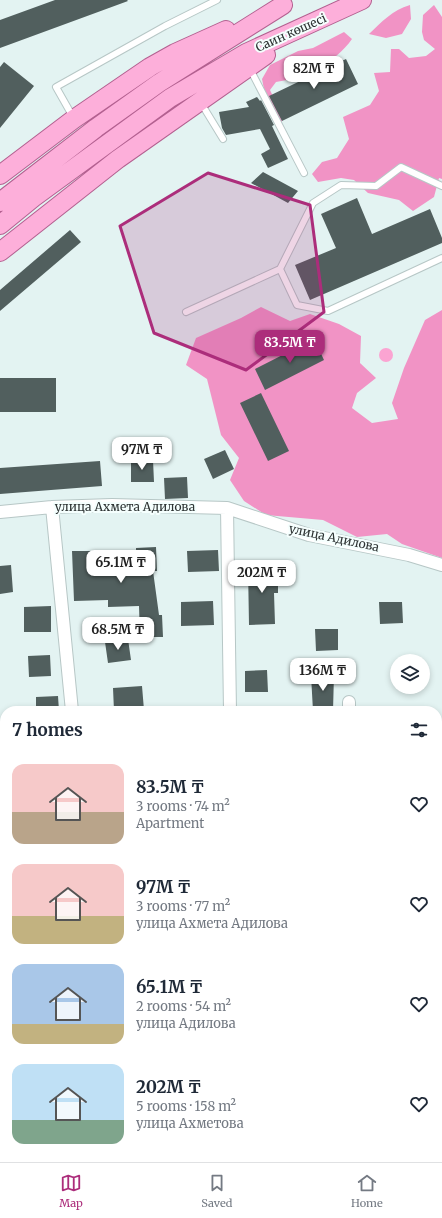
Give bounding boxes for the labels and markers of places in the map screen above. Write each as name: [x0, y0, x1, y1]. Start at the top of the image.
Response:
pin: 82M ₸: [286, 56, 342, 90]
pin: 83.5M ₸: [253, 330, 327, 364]
pin: 97M ₸: [114, 437, 170, 471]
pin: 65.1M ₸: [84, 550, 158, 584]
pin: 202M ₸: [229, 560, 295, 594]
pin: 68.5M ₸: [81, 617, 155, 651]
pin: 136M ₸: [290, 658, 356, 692]

